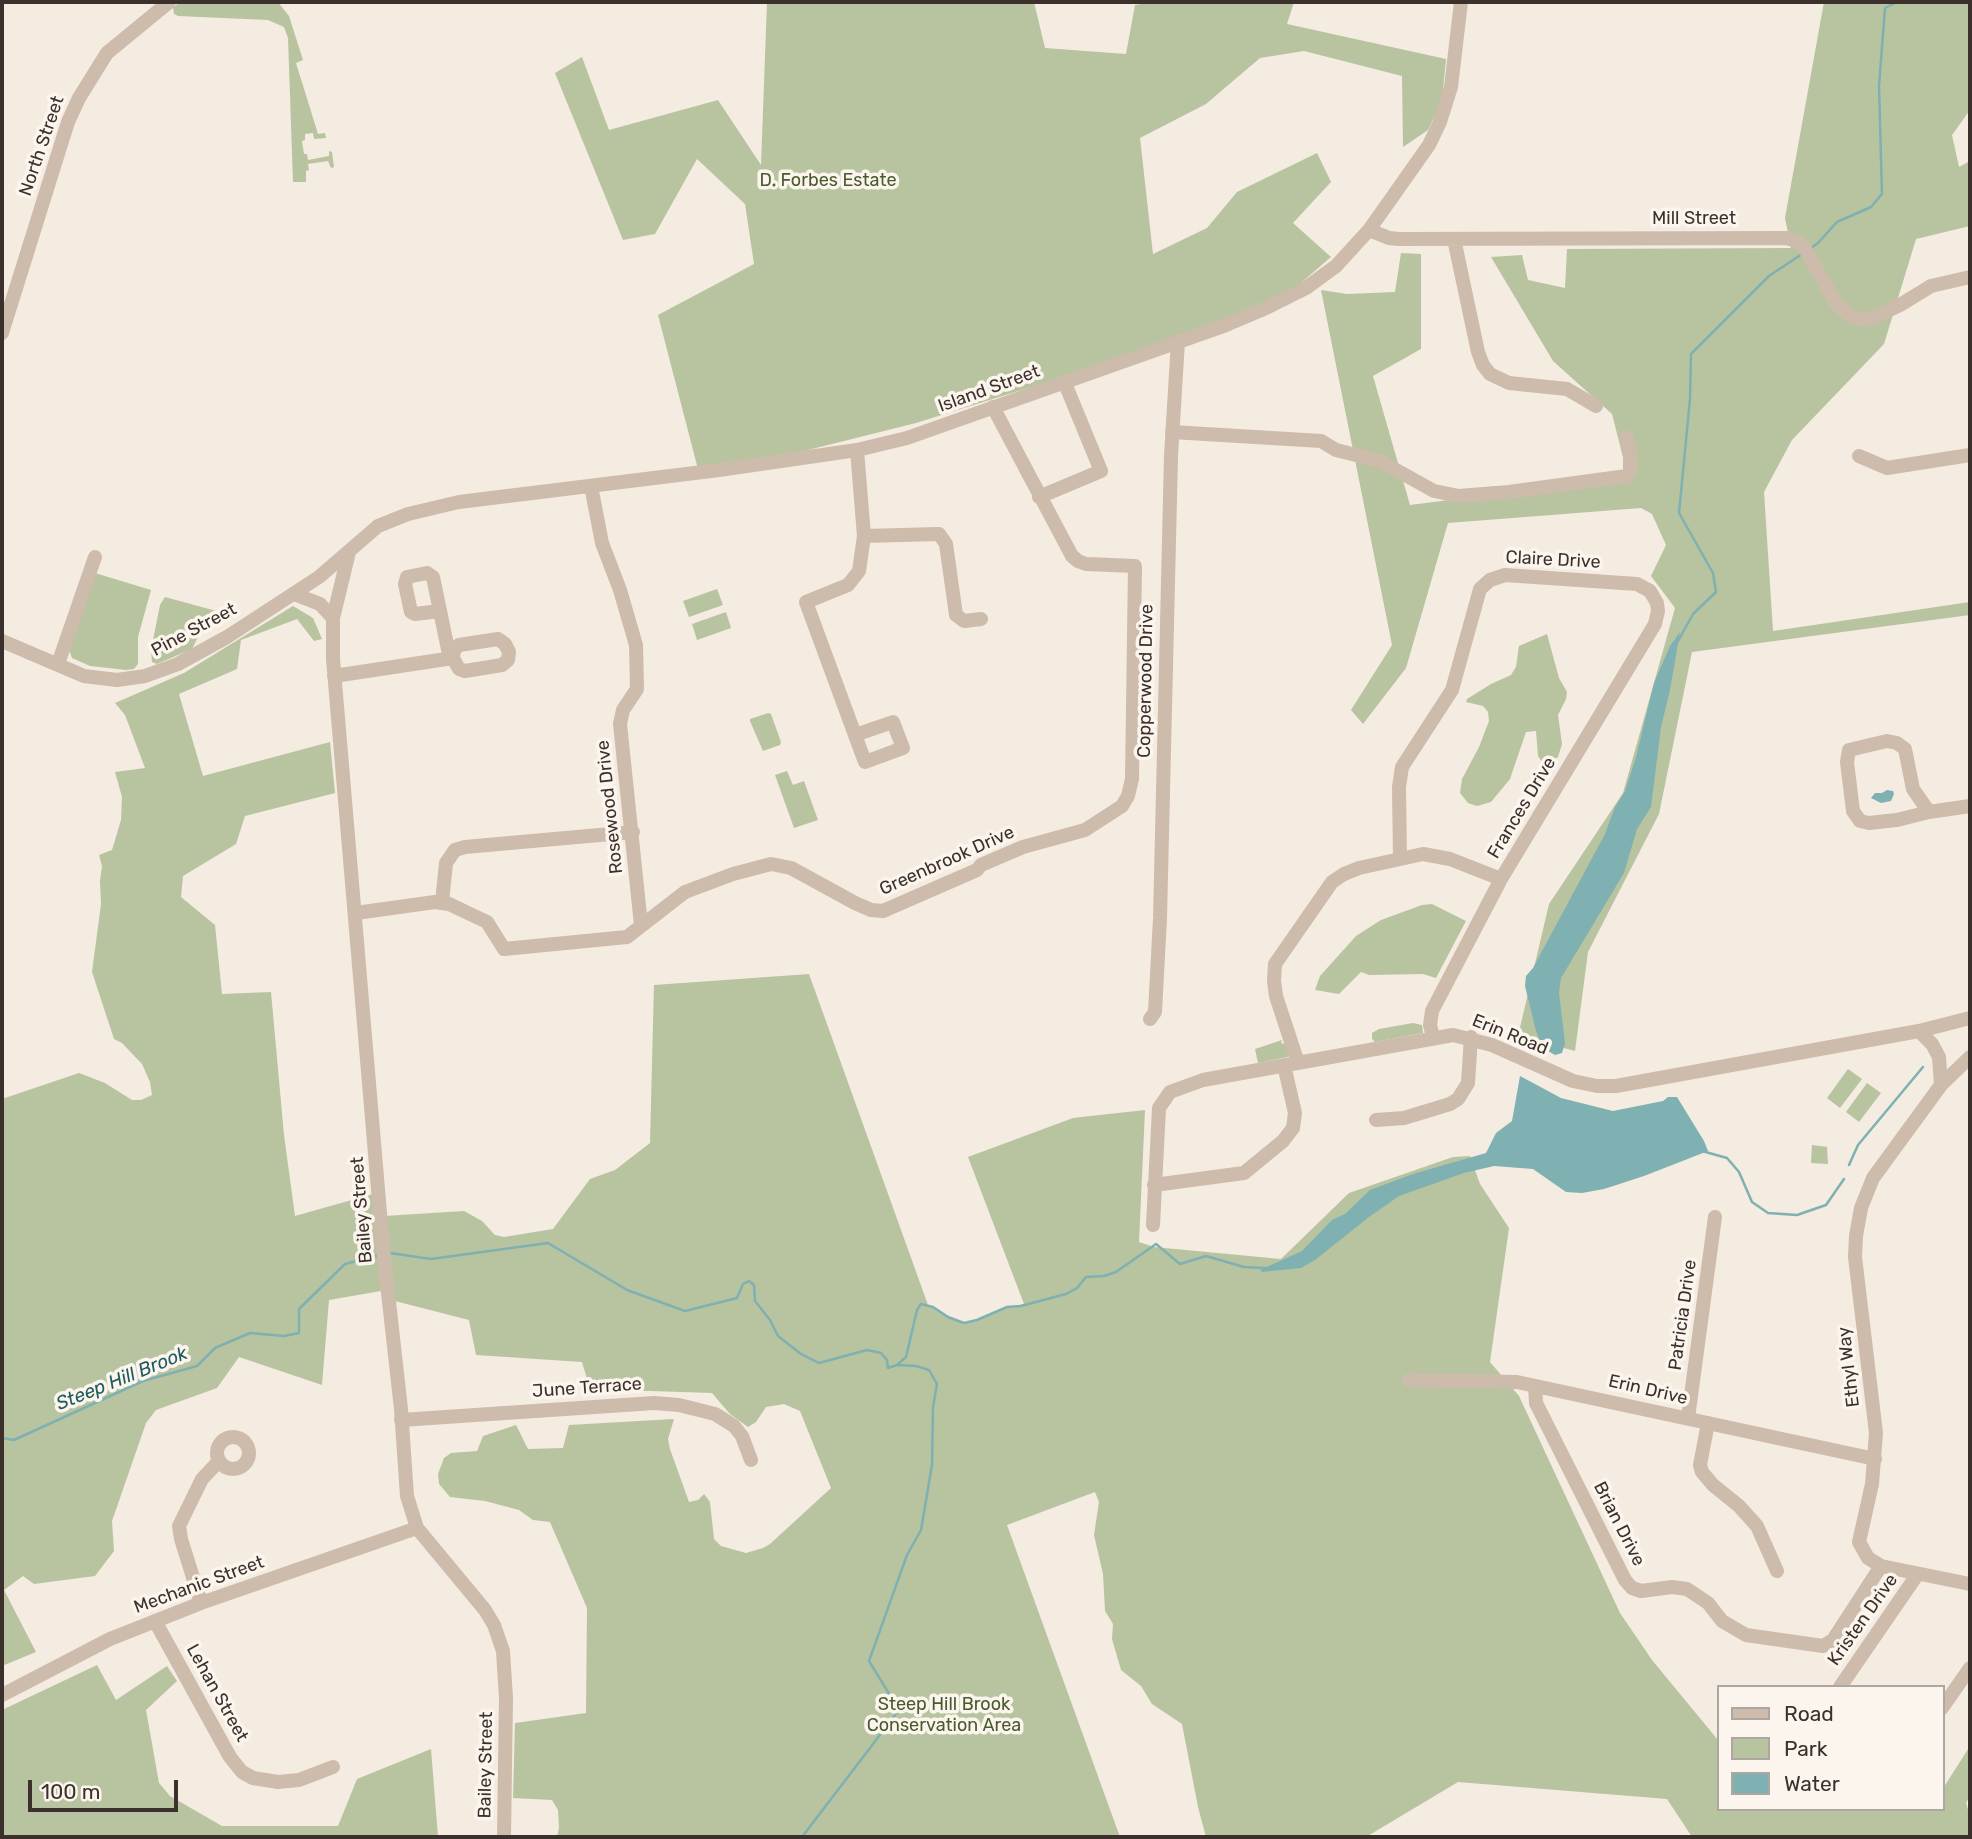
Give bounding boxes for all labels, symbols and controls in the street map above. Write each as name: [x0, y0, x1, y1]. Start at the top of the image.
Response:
street label: North Street: [15, 93, 69, 199]
park label: D. Forbes Estate: [759, 170, 897, 192]
street label: Mill Street: [1652, 208, 1736, 230]
street label: Island Street: [935, 361, 1043, 417]
street label: Claire Drive: [1505, 547, 1601, 573]
street label: Pine Street: [148, 599, 240, 661]
street label: Copperwood Drive: [1134, 604, 1158, 758]
street label: Rosewood Drive: [592, 739, 628, 875]
street label: Frances Drive: [1483, 753, 1561, 863]
street label: Greenbrook Drive: [876, 822, 1018, 900]
street label: Erin Road: [1469, 1010, 1551, 1060]
street label: Bailey Street: [347, 1156, 377, 1264]
street label: Patricia Drive: [1665, 1258, 1701, 1372]
street label: Ethyl Way: [1833, 1326, 1865, 1408]
water label: Steep Hill Brook: [53, 1342, 191, 1416]
street label: Erin Drive: [1606, 1370, 1690, 1410]
street label: June Terrace: [531, 1373, 643, 1403]
street label: Brian Drive: [1589, 1478, 1649, 1570]
street label: Mechanic Street: [131, 1551, 267, 1619]
street label: Kristen Drive: [1823, 1570, 1903, 1670]
street label: Lehan Street: [181, 1640, 253, 1746]
legend: [1716, 1685, 1944, 1811]
park label: Steep Hill Brook Conservation Area: [867, 1694, 1021, 1736]
text: Road: [1784, 1701, 1834, 1726]
street label: Bailey Street: [474, 1711, 498, 1819]
text: Park: [1784, 1736, 1828, 1761]
scale bar: [32, 1766, 182, 1810]
text: Water: [1784, 1771, 1840, 1796]
text: 100 m: [41, 1779, 100, 1804]

